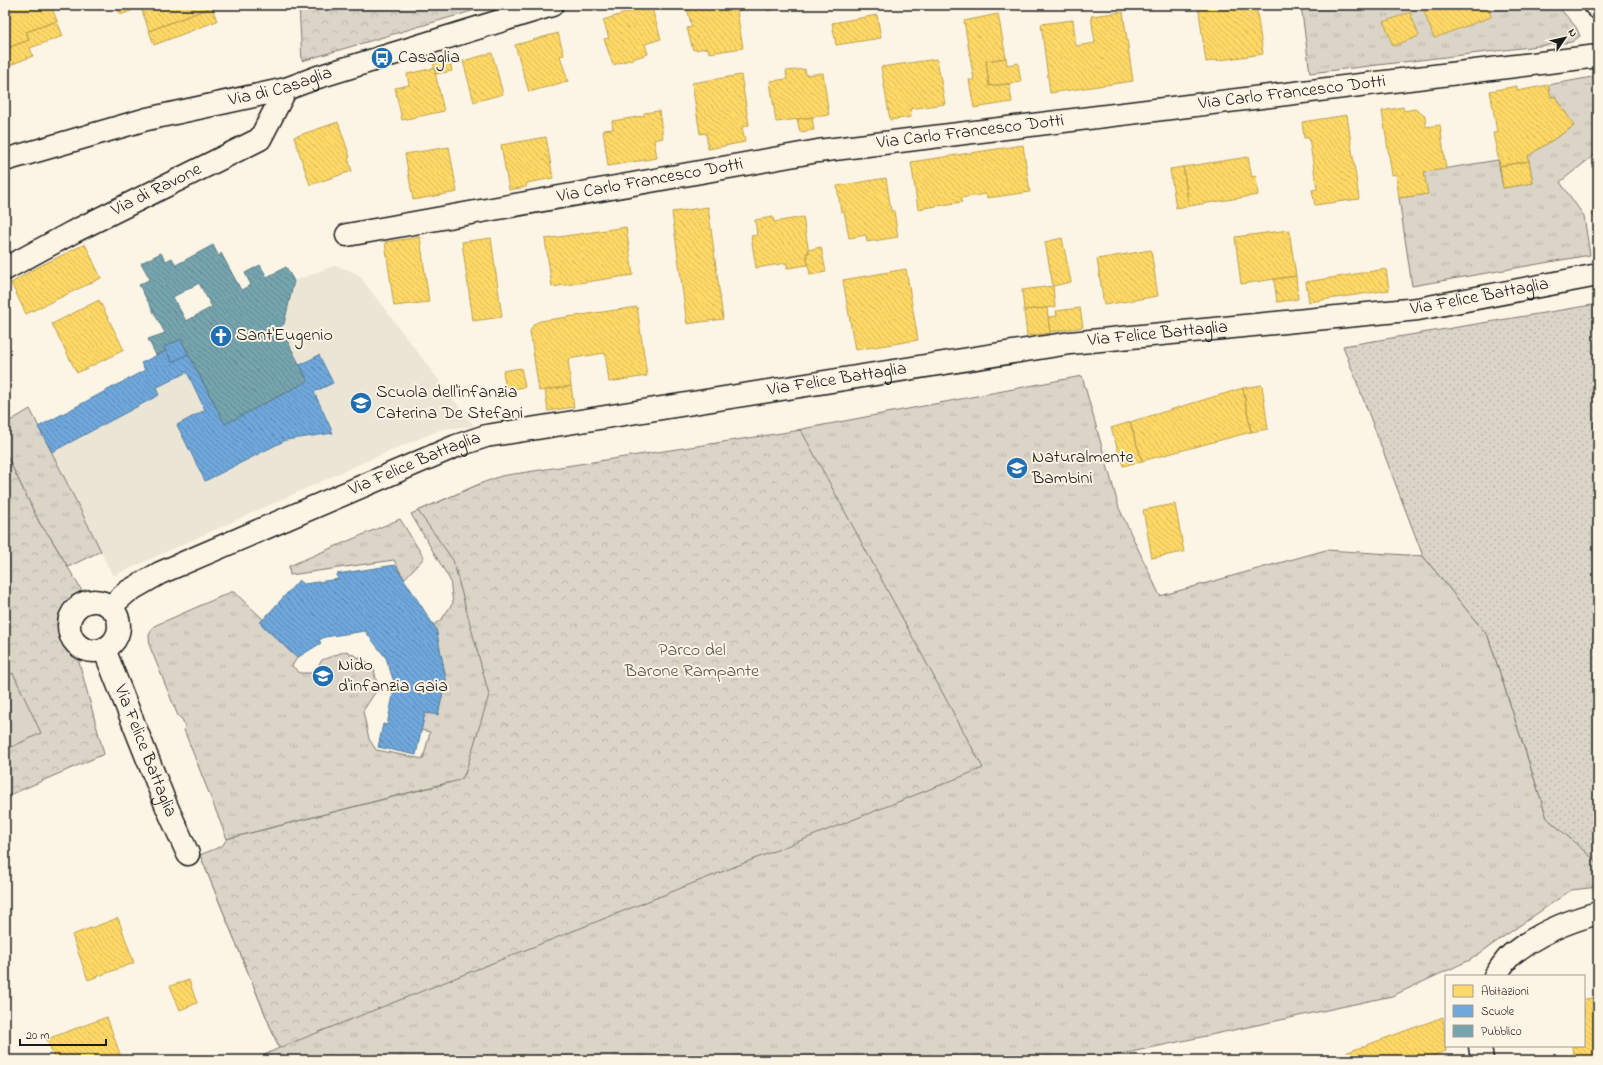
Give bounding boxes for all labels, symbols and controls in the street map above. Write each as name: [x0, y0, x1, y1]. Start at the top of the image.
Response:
north arrow: [1545, 18, 1585, 58]
text: N: [1564, 25, 1581, 41]
bus stop icon: Casaglia: [369, 45, 395, 71]
place label: Casaglia: [398, 45, 460, 72]
street label: Via di Casaglia: [225, 60, 335, 114]
street label: Via Carlo Francesco Dotti: [1196, 69, 1387, 118]
street label: Via Carlo Francesco Dotti: [874, 108, 1066, 157]
street label: Via Carlo Francesco Dotti: [554, 152, 745, 210]
street label: Via di Ravone: [106, 157, 207, 224]
street label: Via Felice Battaglia: [1408, 272, 1551, 323]
street label: Via Felice Battaglia: [1086, 315, 1229, 354]
church icon: Sant'Eugenio: [208, 323, 234, 349]
place label: Sant'Eugenio: [236, 323, 333, 350]
street label: Via Felice Battaglia: [765, 356, 909, 404]
place label: Scuola dell'infanzia Caterina De Stefani: [376, 380, 523, 427]
school or university icon: Scuola dell'infanzia Caterina De Stefani: [348, 390, 374, 416]
street label: Via Felice Battaglia: [344, 426, 484, 504]
place label: Naturalmente Bambini: [1031, 445, 1134, 492]
school or university icon: Naturalmente Bambini: [1004, 455, 1030, 481]
park label: Parco del Barone Rampante: [624, 638, 760, 685]
place label: Nido d'infanzia Gaia: [338, 653, 448, 700]
school or university icon: Nido d'infanzia Gaia: [310, 663, 336, 689]
street label: Via Felice Battaglia: [106, 680, 183, 822]
legend: [1445, 975, 1585, 1047]
text: Abitazioni: [1481, 983, 1529, 1001]
text: Scuole: [1481, 1003, 1515, 1021]
scale bar: [20, 1021, 106, 1047]
text: Pubblico: [1481, 1023, 1522, 1041]
text: 20 m: [26, 1027, 49, 1045]

